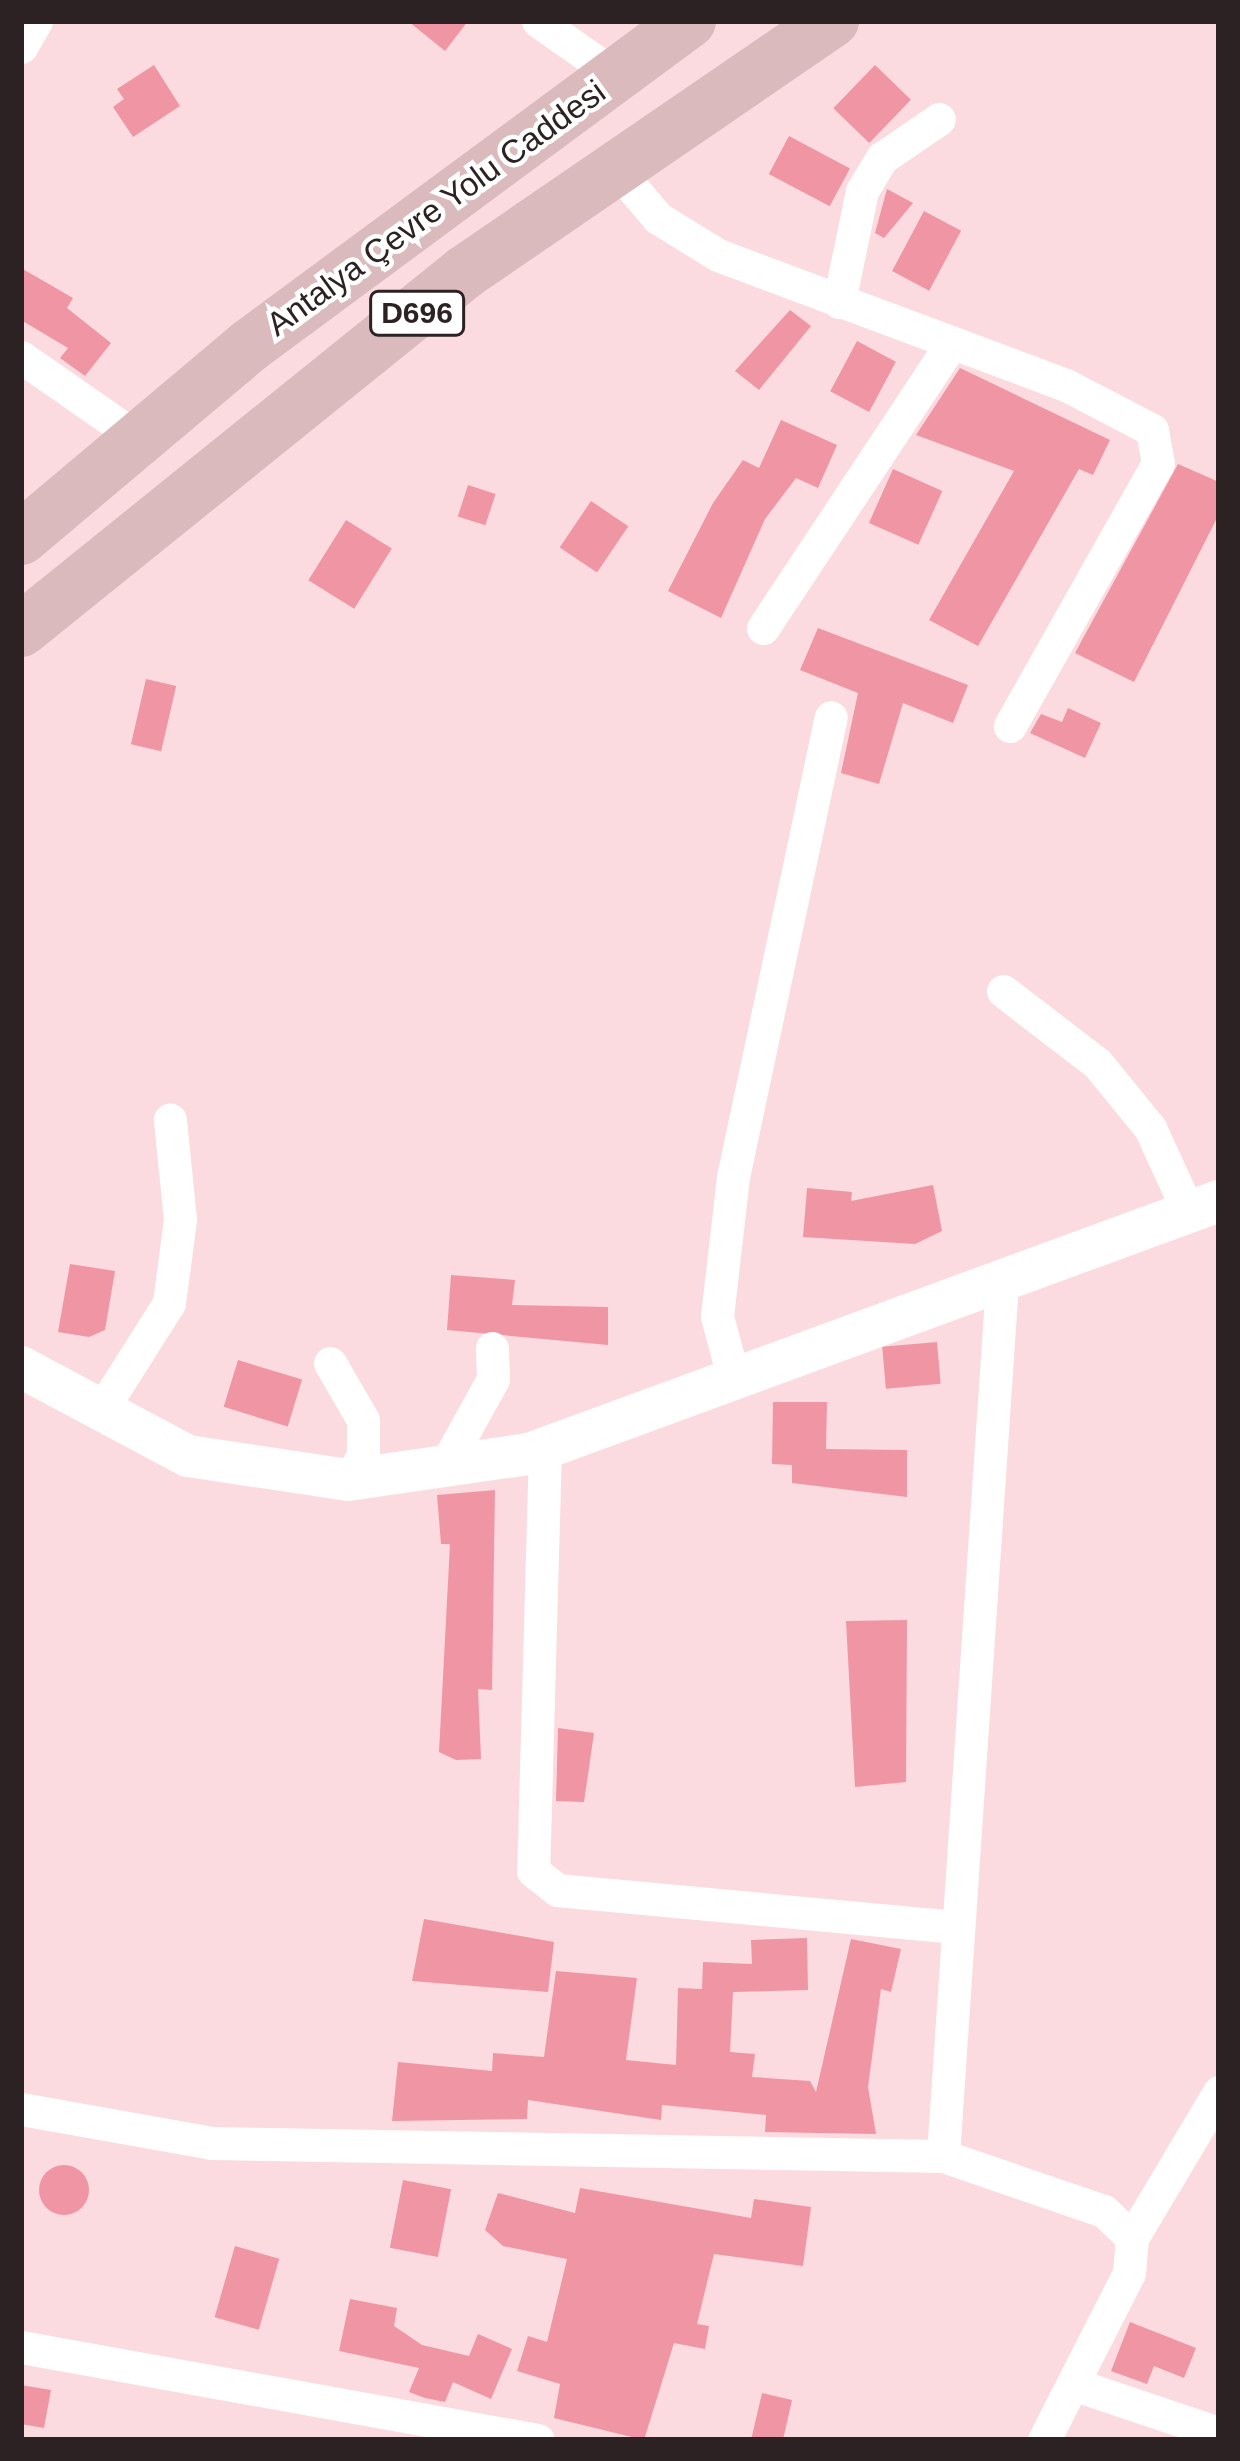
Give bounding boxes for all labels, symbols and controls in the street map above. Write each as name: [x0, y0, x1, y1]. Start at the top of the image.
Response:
street label: Antalya Çevre Yolu Caddesi: [259, 72, 613, 344]
road number: D696: [369, 289, 465, 337]

